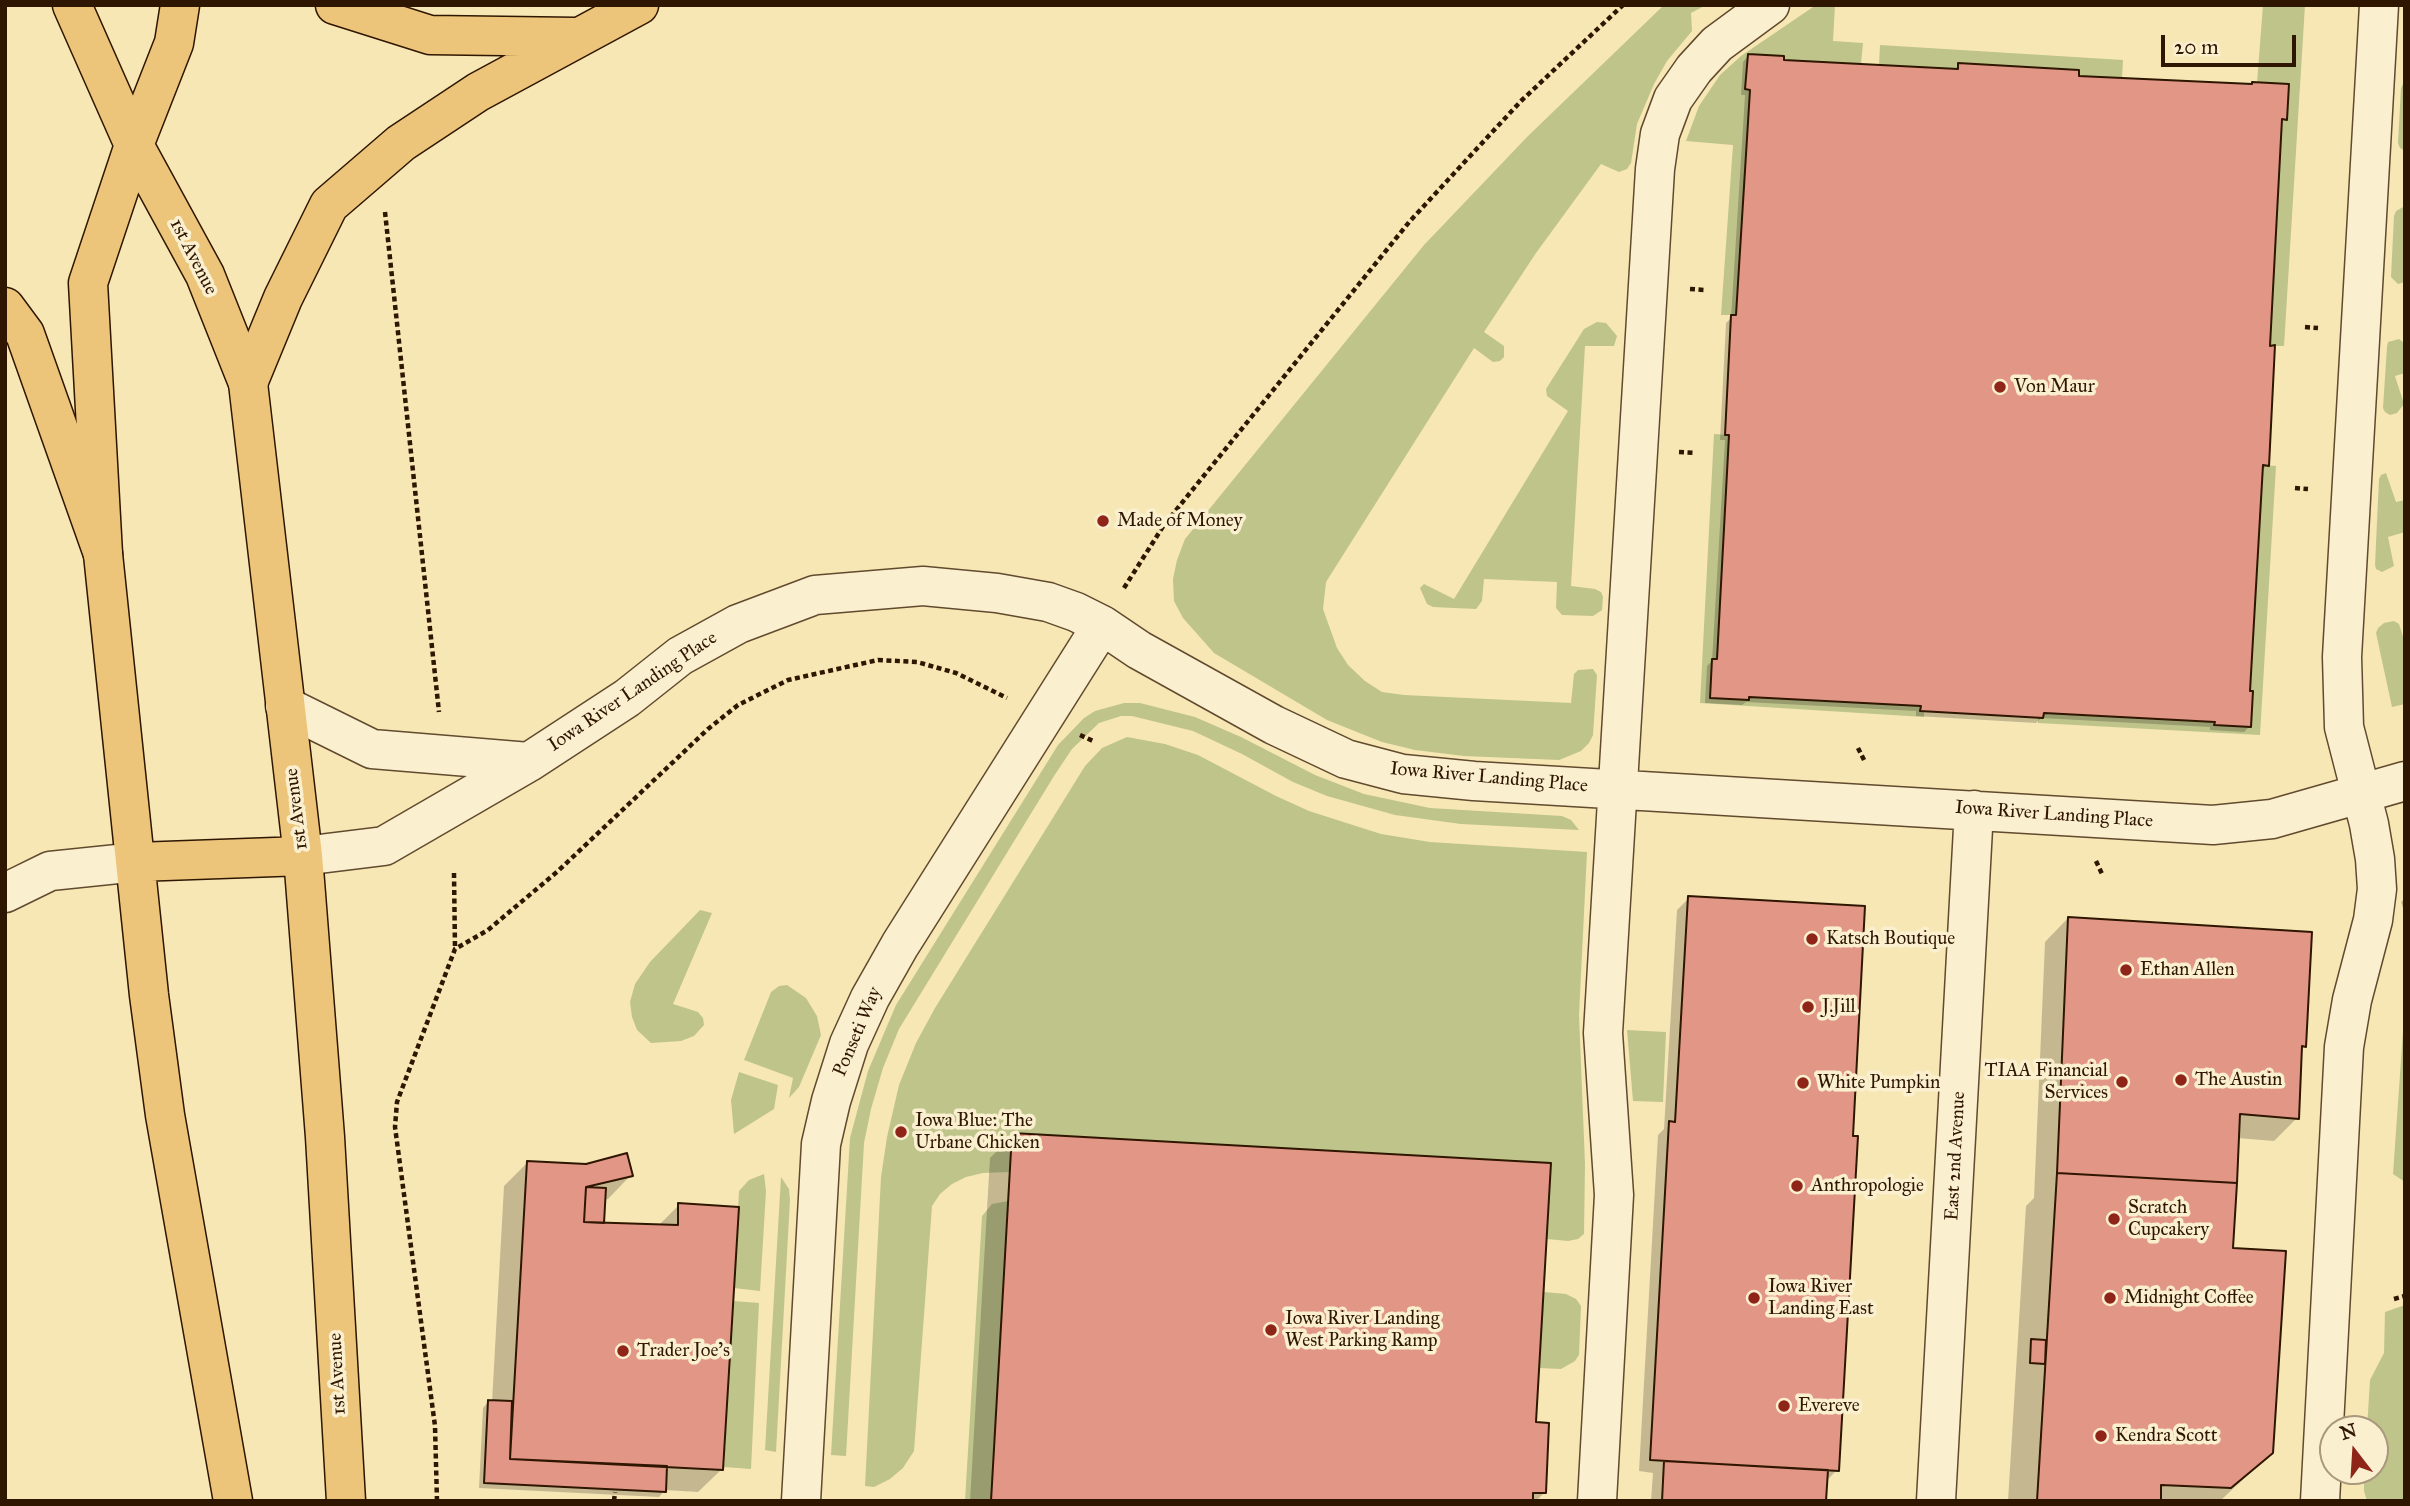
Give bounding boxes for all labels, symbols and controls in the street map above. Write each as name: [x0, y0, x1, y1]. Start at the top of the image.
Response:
scale bar: [2165, 21, 2300, 65]
text: 20 m: [2174, 34, 2219, 60]
street label: 1st Avenue: [164, 215, 222, 299]
place label: Von Maur: [2014, 376, 2095, 398]
marker: Von Maur: [1992, 379, 2008, 395]
place label: Made of Money: [1117, 510, 1242, 532]
marker: Made of Money: [1095, 513, 1111, 529]
street label: Iowa River Landing Place: [544, 627, 722, 757]
street label: Iowa River Landing Place: [1389, 758, 1589, 798]
street label: 1st Avenue: [281, 767, 313, 851]
street label: Iowa River Landing Place: [1954, 797, 2154, 833]
place label: Katsch Boutique: [1826, 928, 1955, 950]
marker: Katsch Boutique: [1804, 931, 1820, 947]
place label: Ethan Allen: [2140, 959, 2234, 981]
marker: Ethan Allen: [2118, 962, 2134, 978]
street label: Ponseti Way: [829, 984, 887, 1080]
place label: J.Jill: [1822, 996, 1856, 1018]
marker: J.Jill: [1800, 999, 1816, 1015]
place label: TIAA Financial Services: [1985, 1060, 2108, 1104]
place label: The Austin: [2195, 1069, 2282, 1091]
place label: White Pumpkin: [1817, 1072, 1940, 1094]
marker: The Austin: [2173, 1072, 2189, 1088]
marker: TIAA Financial Services: [2114, 1074, 2130, 1090]
marker: White Pumpkin: [1795, 1075, 1811, 1091]
street label: East 2nd Avenue: [1941, 1091, 1971, 1221]
place label: Iowa Blue: The Urbane Chicken: [915, 1110, 1040, 1154]
marker: Iowa Blue: The Urbane Chicken: [893, 1124, 909, 1140]
place label: Anthropologie: [1811, 1175, 1924, 1197]
marker: Anthropologie: [1789, 1178, 1805, 1194]
place label: Scratch Cupcakery: [2128, 1197, 2209, 1241]
marker: Scratch Cupcakery: [2106, 1211, 2122, 1227]
place label: Iowa River Landing East: [1768, 1276, 1874, 1320]
place label: Midnight Coffee: [2124, 1287, 2254, 1309]
marker: Iowa River Landing East: [1746, 1290, 1762, 1306]
marker: Midnight Coffee: [2102, 1290, 2118, 1306]
place label: Iowa River Landing West Parking Ramp: [1285, 1308, 1440, 1352]
marker: Iowa River Landing West Parking Ramp: [1263, 1322, 1279, 1338]
street label: 1st Avenue: [324, 1332, 352, 1416]
place label: Trader Joe's: [637, 1340, 730, 1362]
marker: Trader Joe's: [615, 1343, 631, 1359]
place label: Evereve: [1798, 1395, 1860, 1417]
marker: Evereve: [1776, 1398, 1792, 1414]
north arrow: [2319, 1415, 2389, 1485]
text: N: [2337, 1418, 2359, 1445]
place label: Kendra Scott: [2115, 1425, 2217, 1447]
marker: Kendra Scott: [2093, 1428, 2109, 1444]

